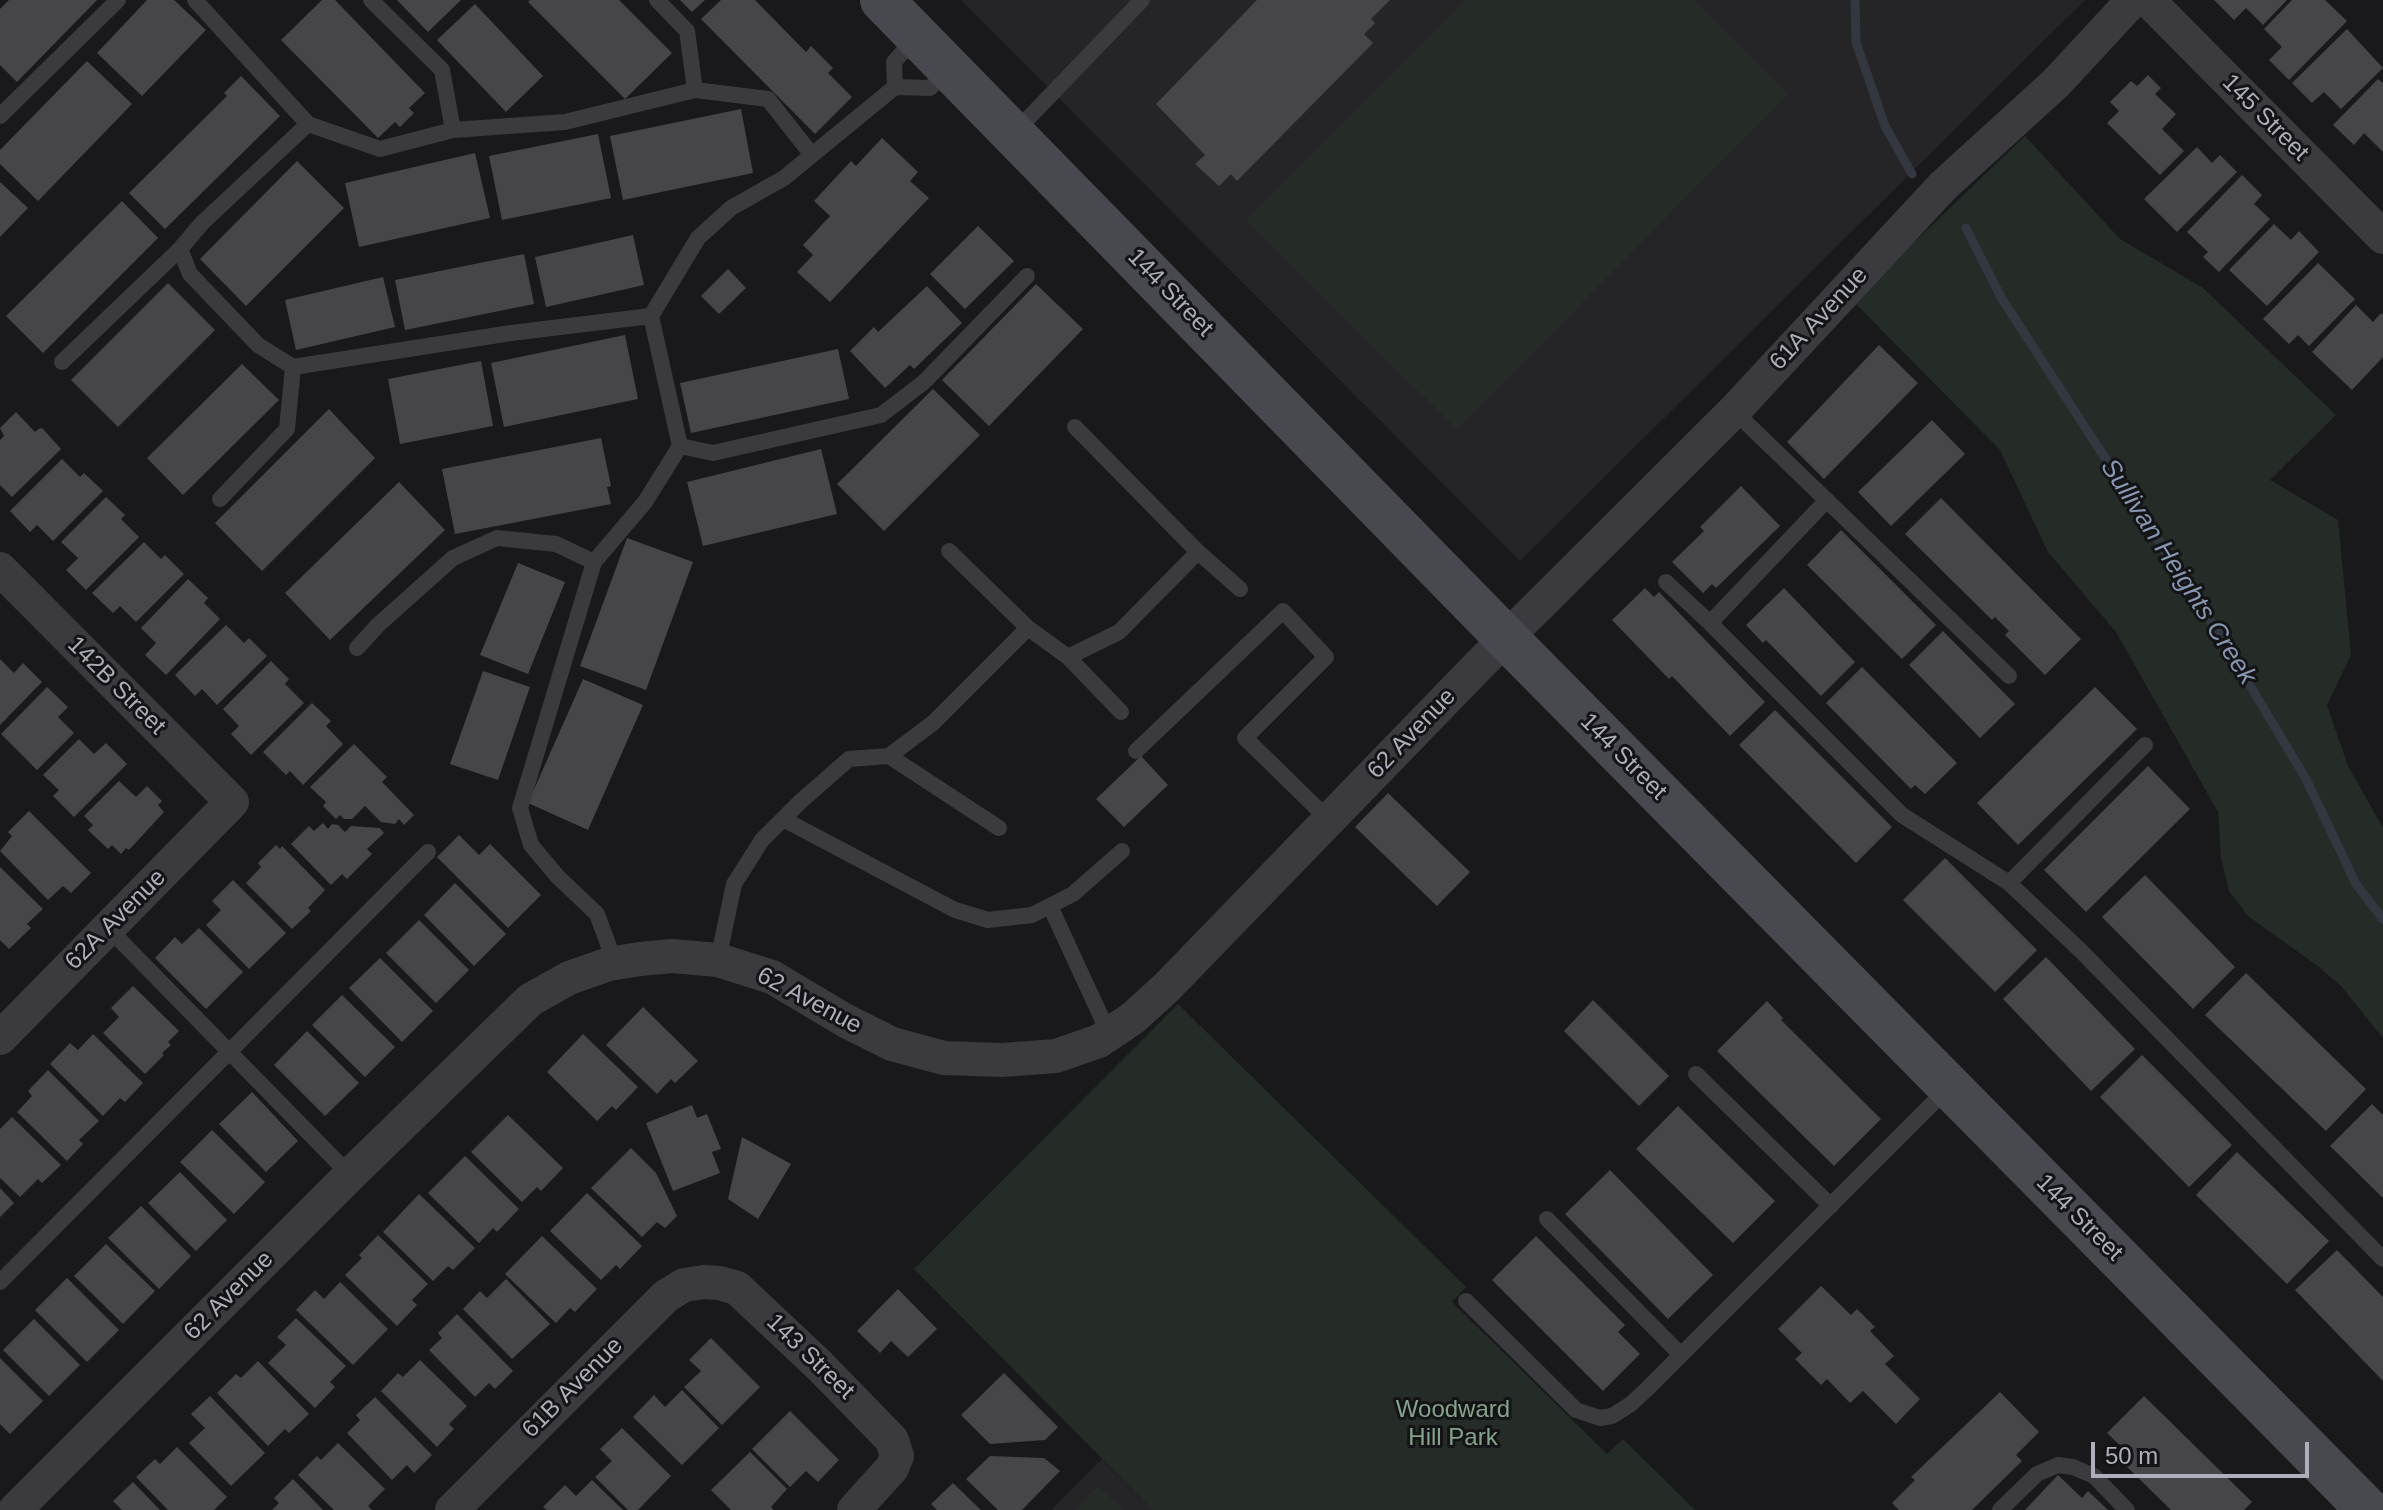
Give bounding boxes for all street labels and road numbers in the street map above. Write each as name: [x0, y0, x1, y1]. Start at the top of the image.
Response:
street label: 145 Street: [2216, 69, 2314, 167]
street label: 144 Street: [1121, 243, 1219, 343]
street label: 61A Avenue: [1764, 262, 1874, 376]
street label: 142B Street: [61, 631, 171, 741]
street label: 62 Avenue: [1362, 683, 1462, 785]
street label: 144 Street: [1574, 708, 1672, 806]
street label: 62A Avenue: [60, 864, 172, 976]
street label: 62 Avenue: [752, 961, 866, 1041]
street label: 144 Street: [2030, 1169, 2128, 1267]
street label: 62 Avenue: [178, 1245, 280, 1347]
street label: 143 Street: [760, 1308, 860, 1406]
street label: 61B Avenue: [517, 1332, 629, 1444]

